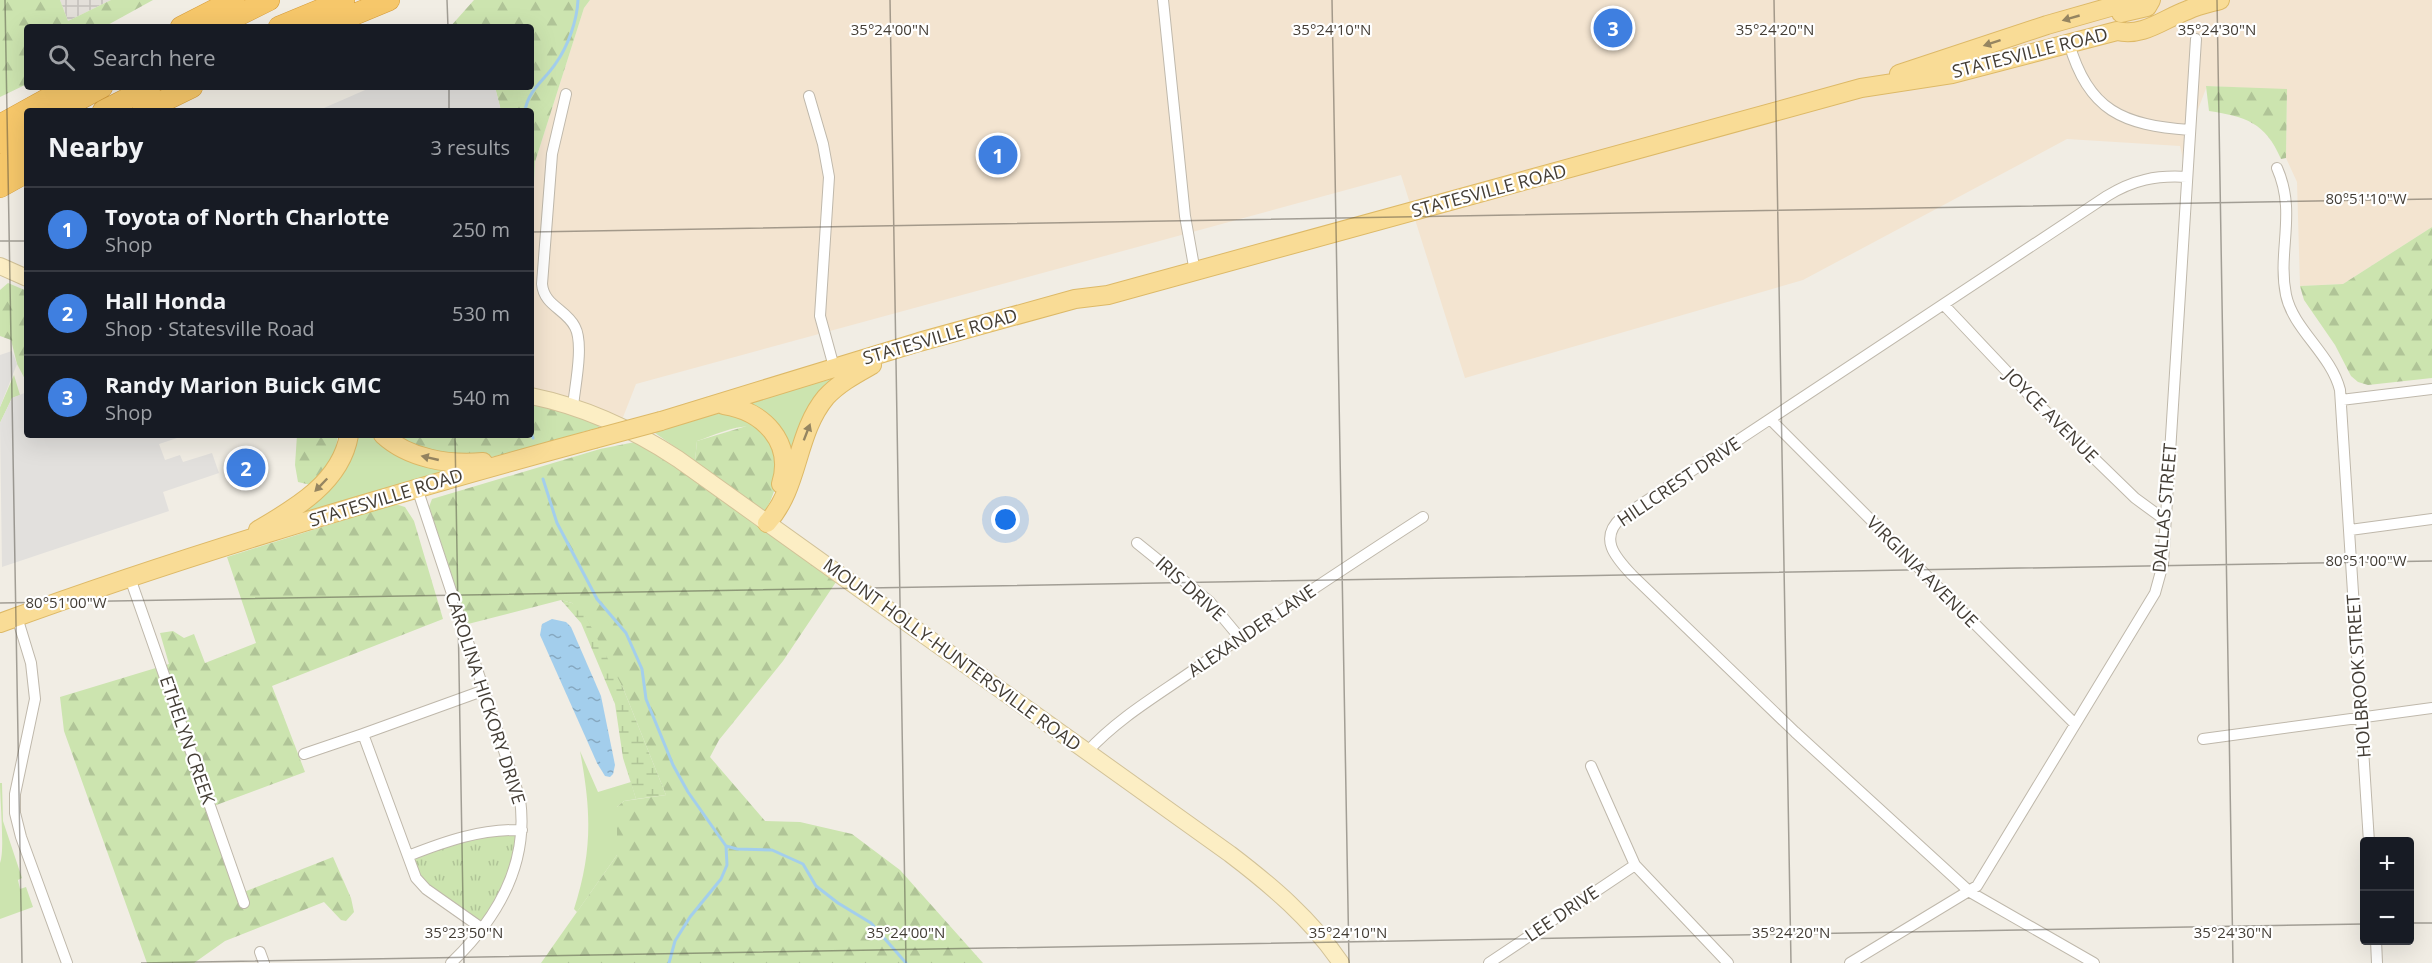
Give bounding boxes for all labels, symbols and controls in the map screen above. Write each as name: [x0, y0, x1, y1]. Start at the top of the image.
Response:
pin: 3: [1594, 6, 1632, 51]
one-way arrow: [2062, 14, 2080, 23]
text: 35°24'00"N: [851, 19, 929, 39]
text: 35°24'10"N: [1293, 19, 1371, 39]
text: 35°24'20"N: [1736, 19, 1814, 39]
text: 35°24'30"N: [2178, 19, 2256, 39]
street label: STATESVILLE ROAD: [1949, 21, 2110, 83]
search box: [24, 24, 534, 90]
one-way arrow: [1983, 38, 2001, 48]
icon: search: [45, 41, 78, 74]
text: Search here: [93, 42, 216, 72]
text: Nearby: [48, 129, 143, 165]
pin: 1: [978, 132, 1018, 178]
text: 3 results: [430, 134, 510, 161]
street label: STATESVILLE ROAD: [1408, 158, 1569, 222]
text: 80°51'10"W: [2326, 188, 2407, 208]
text: Toyota of North Charlotte: [105, 201, 389, 231]
text: 1: [62, 216, 73, 243]
text: 250 m: [452, 216, 510, 243]
text: Shop: [105, 231, 153, 258]
text: Hall Honda: [105, 285, 226, 315]
text: 2: [62, 300, 73, 327]
text: 530 m: [452, 300, 510, 327]
street label: STATESVILLE ROAD: [860, 302, 1020, 370]
text: Shop · Statesville Road: [105, 315, 315, 342]
street label: JOYCE AVENUE: [1998, 362, 2104, 468]
text: Randy Marion Buick GMC: [105, 369, 381, 399]
text: 3: [62, 384, 73, 411]
text: 540 m: [452, 384, 510, 411]
text: Shop: [105, 399, 153, 426]
one-way arrow: [802, 423, 812, 441]
street label: HILLCREST DRIVE: [1612, 431, 1745, 531]
street label: DALLAS STREET: [2146, 442, 2182, 574]
pin: 2: [226, 446, 266, 490]
one-way arrow: [421, 453, 439, 463]
street label: STATESVILLE ROAD: [306, 462, 466, 532]
one-way arrow: [315, 478, 329, 492]
your location: [991, 505, 1020, 534]
street label: VIRGINIA AVENUE: [1862, 510, 1984, 632]
text: 80°51'00"W: [2326, 550, 2407, 570]
street label: IRIS DRIVE: [1151, 551, 1231, 626]
street label: MOUNT HOLLY-HUNTERSVILLE ROAD: [819, 552, 1086, 756]
street label: ALEXANDER LANE: [1183, 578, 1320, 682]
street label: CAROLINA HICKORY DRIVE: [440, 588, 532, 807]
text: 80°51'00"W: [26, 592, 107, 612]
street label: HOLBROOK STREET: [2340, 593, 2376, 759]
street label: ETHELYN CREEK: [155, 672, 221, 808]
map controls: [2360, 837, 2414, 945]
button: +: [2360, 837, 2414, 891]
street label: LEE DRIVE: [1520, 880, 1603, 947]
button: −: [2360, 891, 2414, 945]
text: 35°23'50"N: [425, 922, 503, 942]
text: 35°24'00"N: [867, 922, 945, 942]
text: 35°24'10"N: [1309, 922, 1387, 942]
text: 35°24'20"N: [1752, 922, 1830, 942]
text: 35°24'30"N: [2194, 922, 2272, 942]

